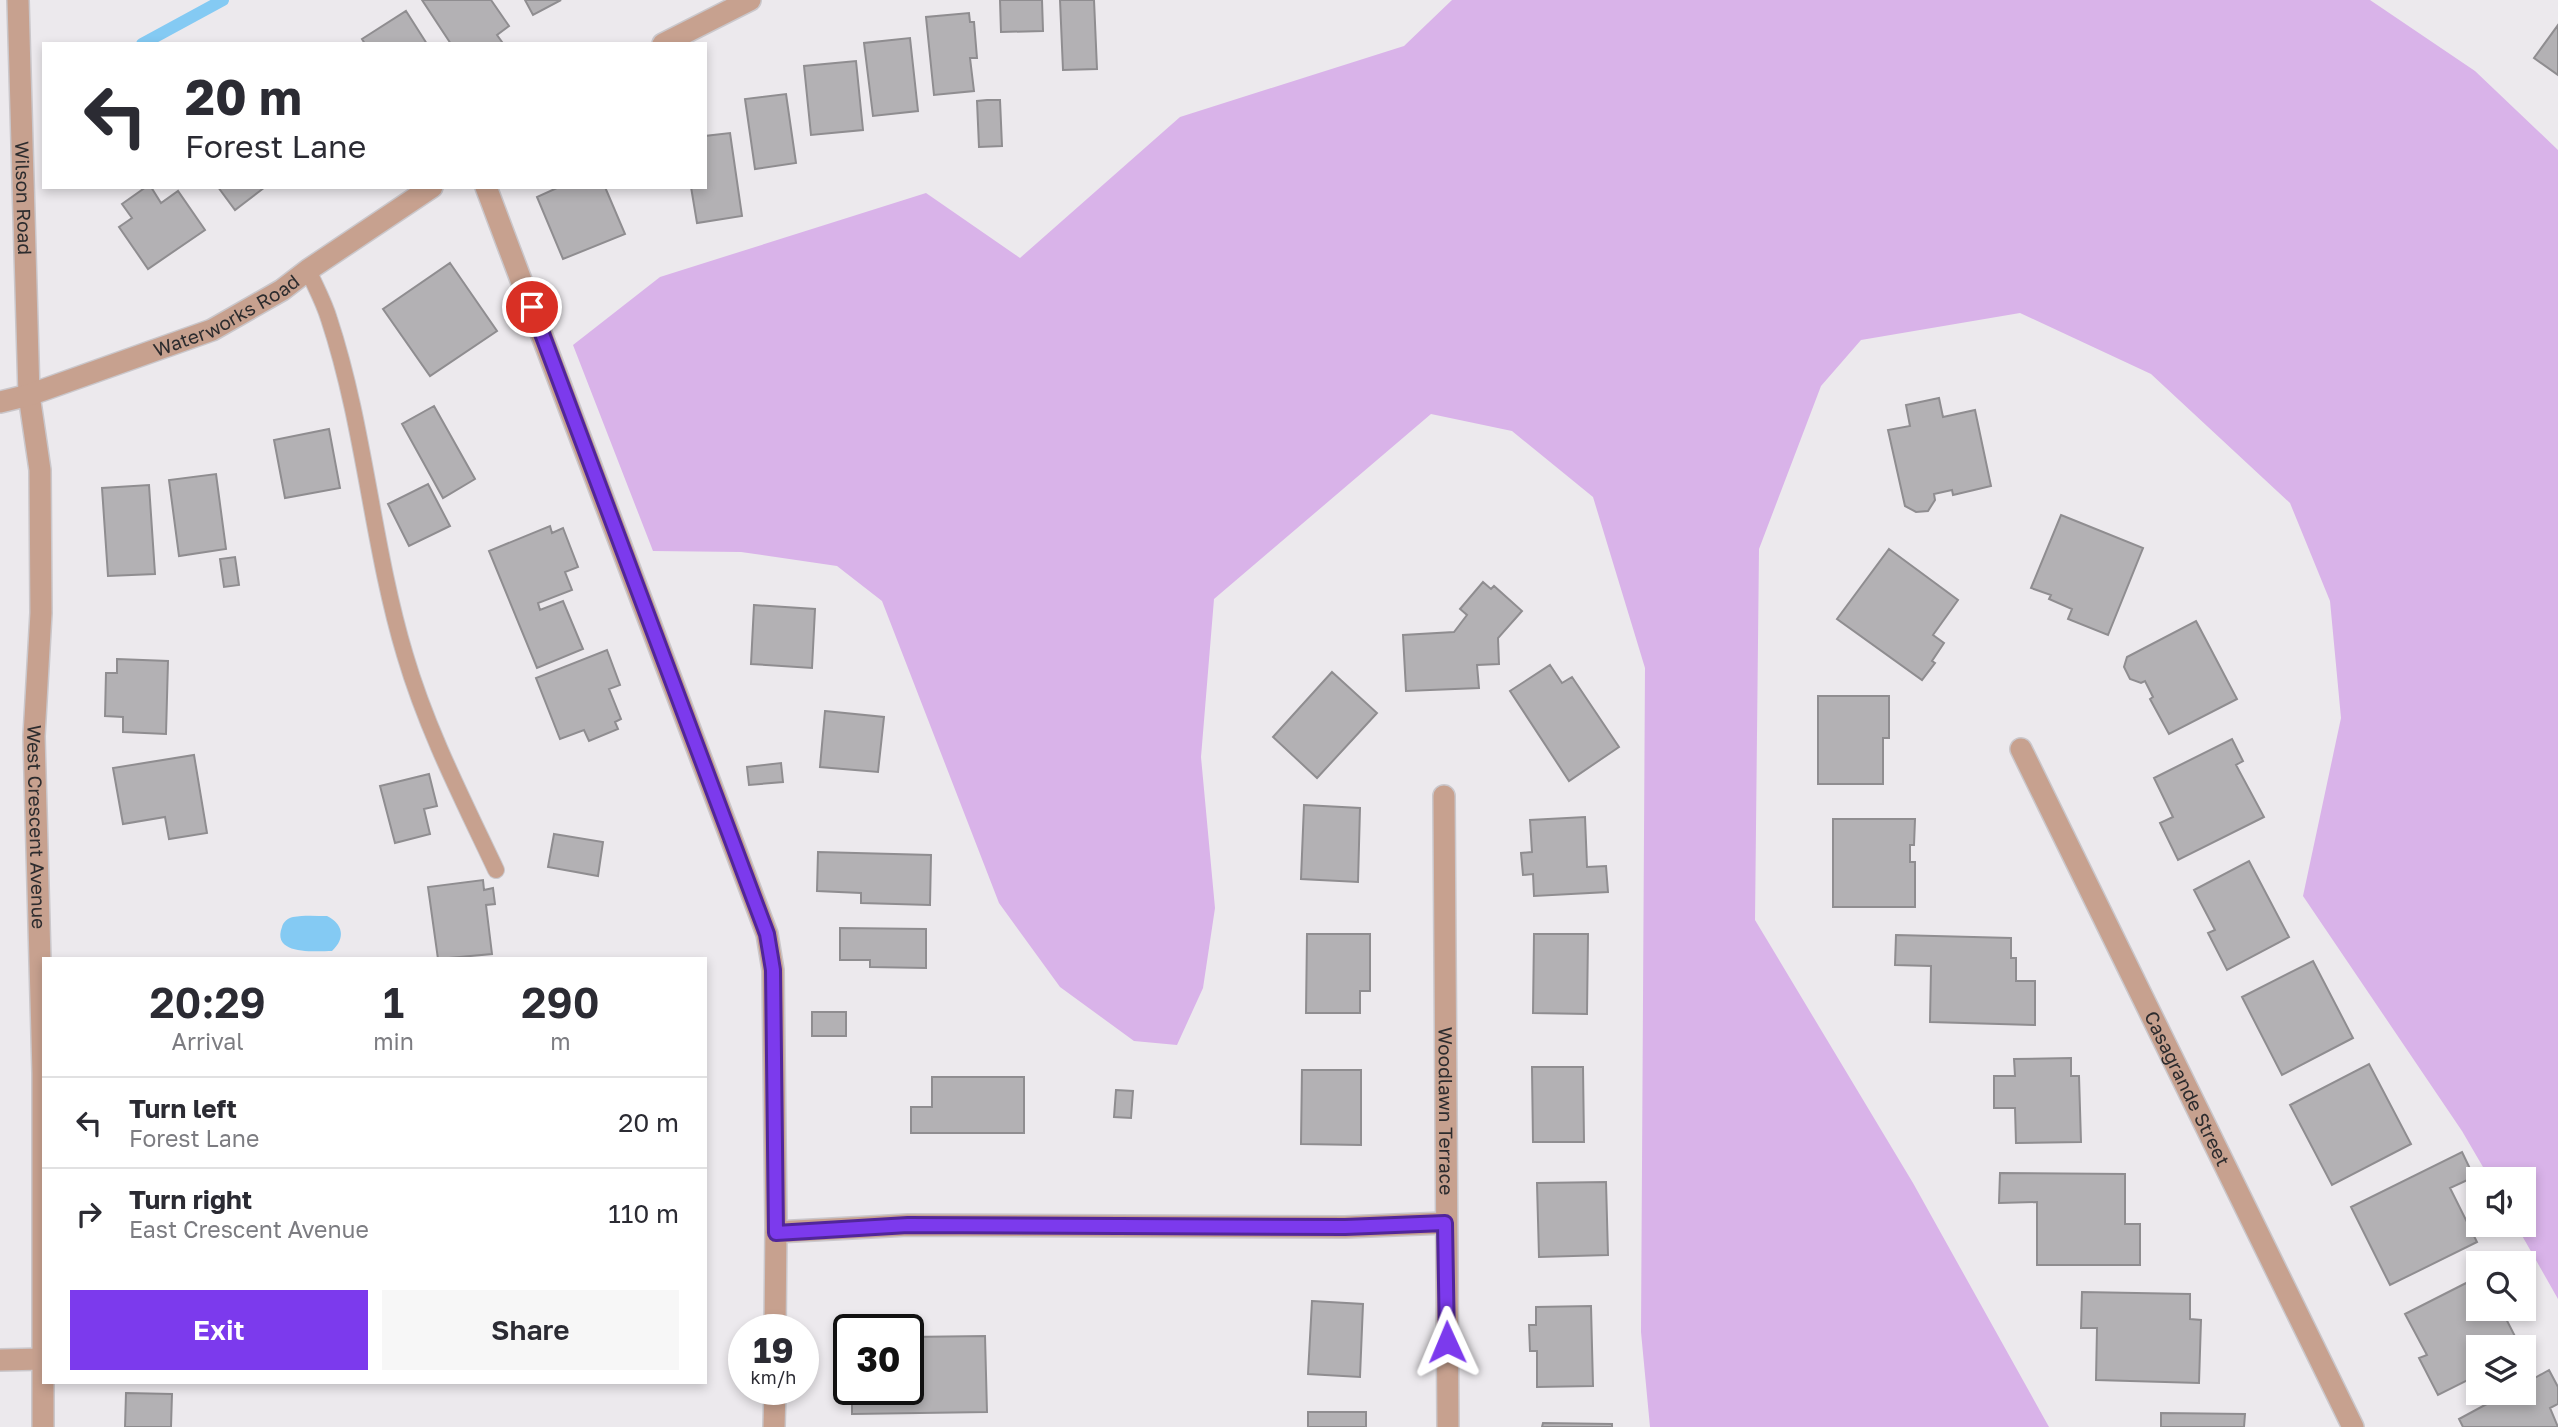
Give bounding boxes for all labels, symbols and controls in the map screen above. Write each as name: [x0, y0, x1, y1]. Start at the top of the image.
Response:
text: 20 m: [185, 67, 302, 126]
icon: left: [70, 70, 161, 161]
text: Forest Lane: [185, 127, 366, 165]
street label: Wilson Road: [11, 141, 37, 255]
street label: Waterworks Road: [150, 269, 304, 361]
pin: [502, 277, 562, 337]
icon: arrive: [513, 288, 551, 326]
street label: West Crescent Avenue: [23, 724, 51, 929]
text: 20:29: [149, 977, 266, 1027]
text: 1: [383, 977, 404, 1027]
text: 290: [521, 977, 600, 1027]
street label: Casagrande Street: [2140, 1007, 2235, 1169]
text: Arrival: [172, 1027, 244, 1055]
text: min: [373, 1027, 414, 1055]
text: m: [550, 1027, 571, 1055]
street label: Woodlawn Terrace: [1434, 1027, 1459, 1195]
text: Turn left: [129, 1093, 237, 1124]
icon: left: [70, 1104, 108, 1142]
text: 20 m: [618, 1107, 679, 1138]
text: Forest Lane: [129, 1124, 259, 1152]
map controls: [2466, 1167, 2536, 1405]
button: sound: [2466, 1167, 2536, 1237]
text: Turn right: [129, 1184, 252, 1215]
icon: right: [70, 1195, 108, 1233]
text: 110 m: [608, 1198, 679, 1229]
text: East Crescent Avenue: [129, 1215, 369, 1243]
button: search: [2466, 1251, 2536, 1321]
button: Exit: [70, 1290, 368, 1370]
button: Share: [382, 1290, 679, 1370]
position arrow: [1410, 1305, 1484, 1379]
speed limit sign: 30: [833, 1314, 924, 1405]
text: 19: [753, 1329, 794, 1371]
button: layers: [2466, 1335, 2536, 1405]
text: km/h: [751, 1366, 796, 1388]

